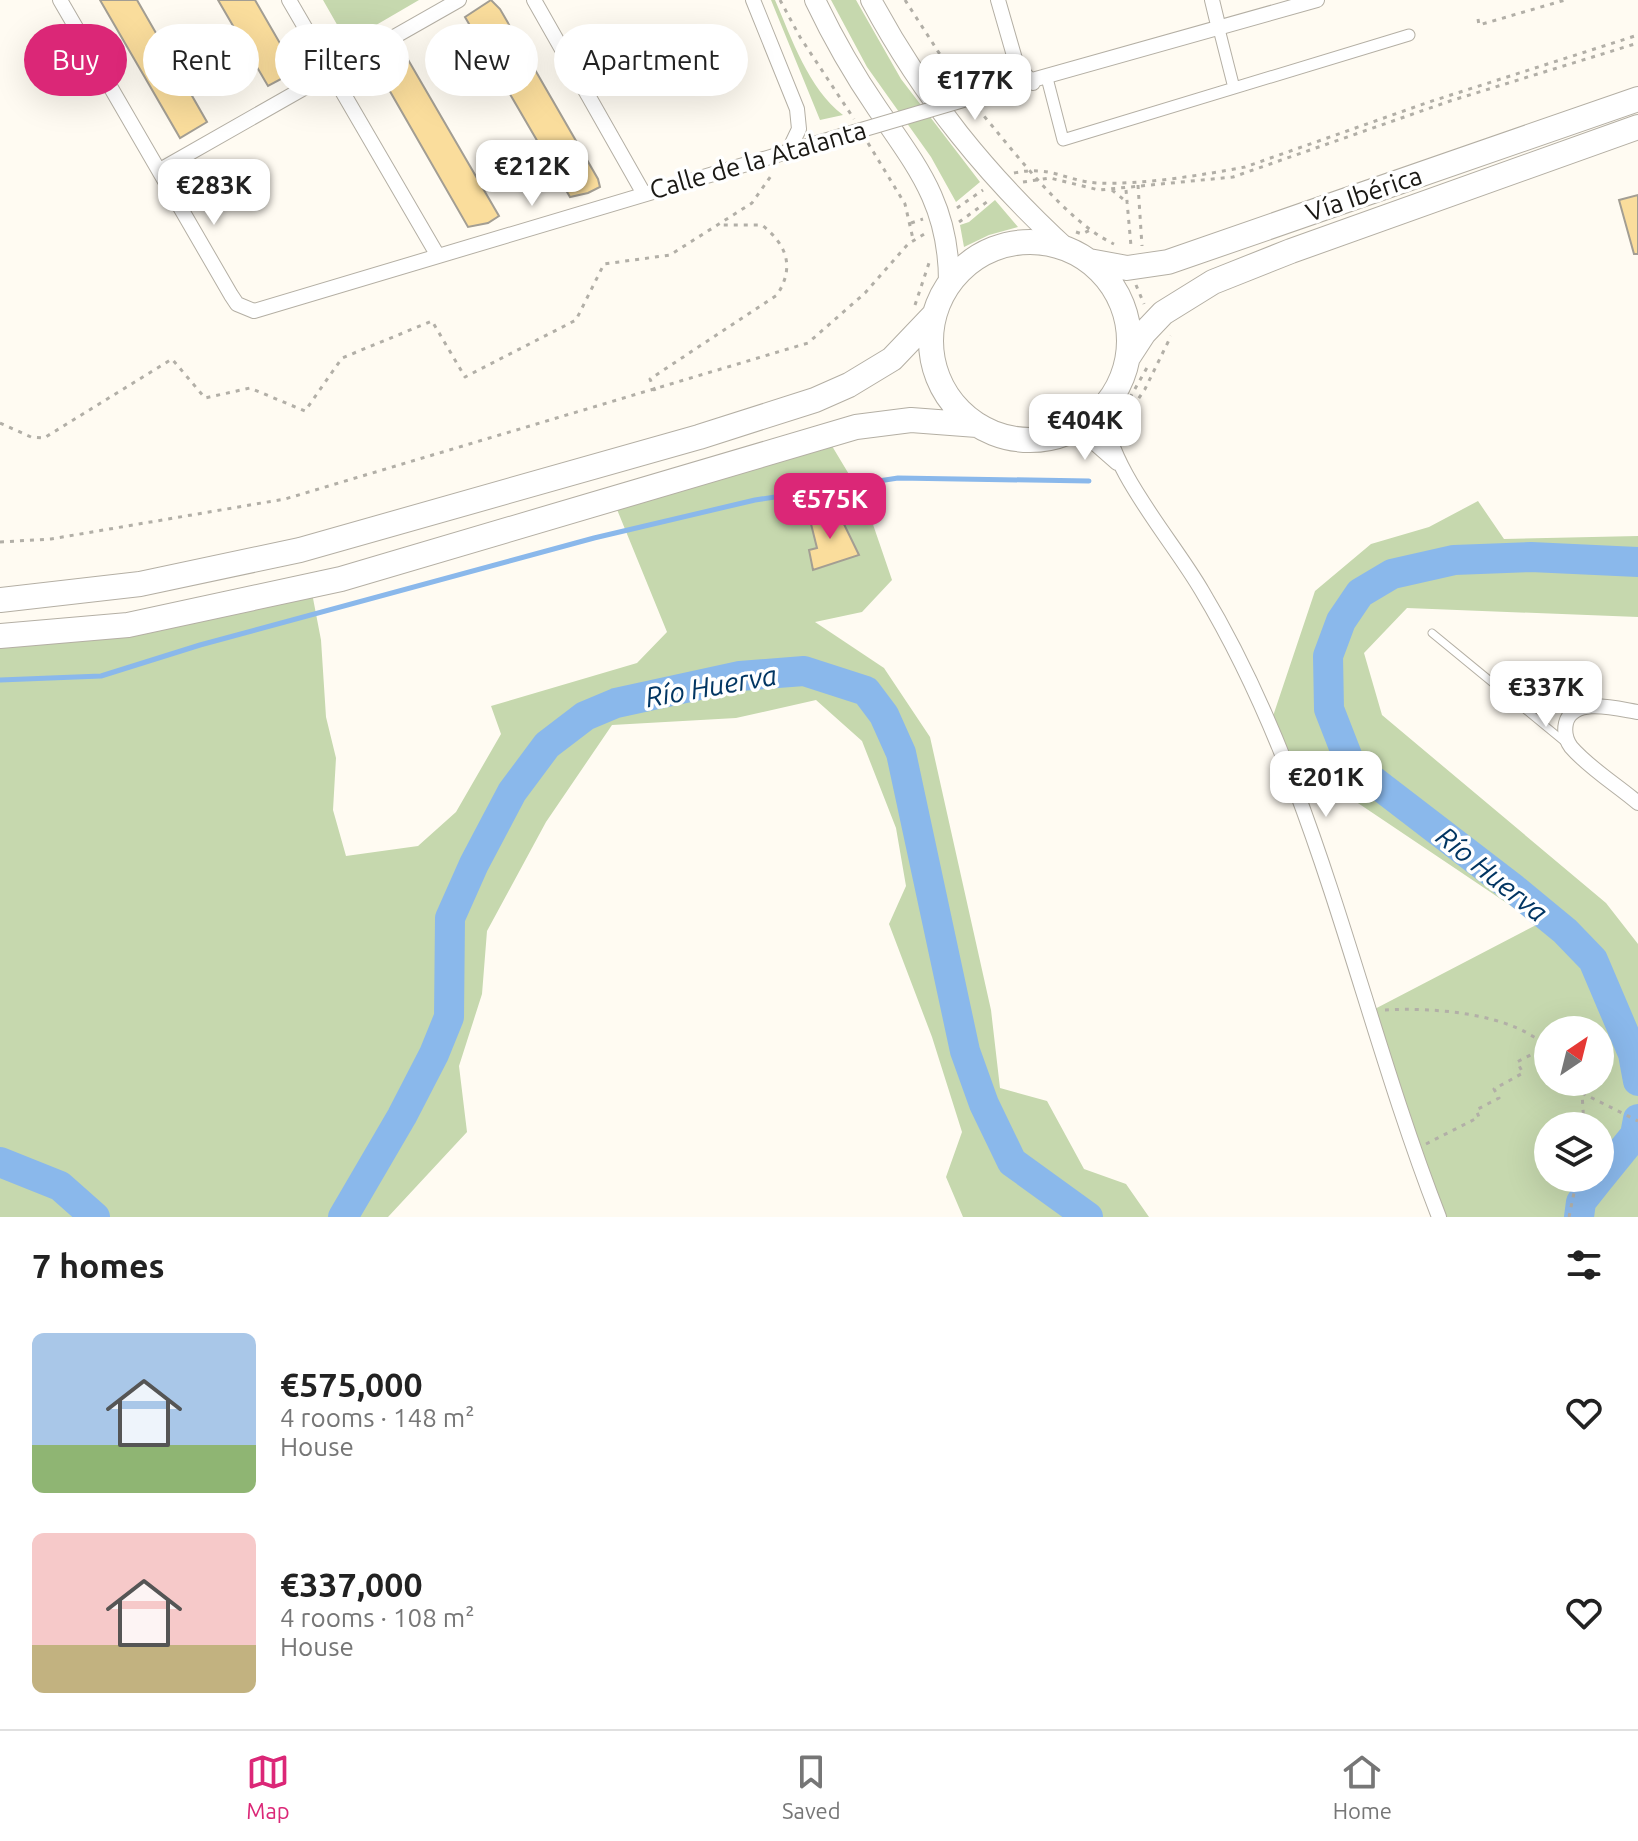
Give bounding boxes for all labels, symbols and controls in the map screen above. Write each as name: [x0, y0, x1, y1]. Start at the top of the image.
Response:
chip: Buy: [24, 24, 127, 96]
chip: Rent: [143, 24, 259, 96]
chip: Filters: [275, 24, 409, 96]
chip: New: [425, 24, 538, 96]
chip: Apartment: [554, 24, 748, 96]
pin: €177K: [919, 54, 1031, 122]
text: €177K: [937, 65, 1013, 94]
street label: Calle de la Atalanta: [646, 115, 870, 204]
pin: €212K: [476, 140, 588, 208]
text: €212K: [494, 151, 570, 180]
pin: €283K: [158, 159, 270, 227]
street label: Vía Ibérica: [1302, 160, 1426, 227]
text: €283K: [176, 170, 252, 199]
pin: €404K: [1029, 394, 1141, 462]
text: €404K: [1047, 405, 1123, 434]
pin: €575K: [774, 473, 886, 541]
text: €575K: [792, 484, 868, 513]
water label: Río Huerva: [643, 659, 779, 712]
pin: €337K: [1490, 661, 1602, 729]
text: €337K: [1508, 672, 1584, 701]
pin: €201K: [1270, 751, 1382, 819]
text: €201K: [1288, 762, 1364, 791]
water label: Río Huerva: [1431, 820, 1554, 928]
north arrow: [1534, 1016, 1614, 1096]
map controls: [1534, 1016, 1614, 1192]
button: layers: [1534, 1112, 1614, 1192]
icon: filters: [1562, 1243, 1606, 1287]
text: 7 homes: [32, 1246, 165, 1284]
icon: home: [96, 1365, 192, 1461]
text: €575,000: [280, 1365, 423, 1403]
icon: heart: [1562, 1391, 1606, 1435]
text: 4 rooms · 148 m²: [280, 1403, 475, 1432]
text: House: [280, 1432, 354, 1461]
icon: home: [96, 1565, 192, 1661]
text: €337,000: [280, 1565, 423, 1603]
icon: heart: [1562, 1591, 1606, 1635]
text: 4 rooms · 108 m²: [280, 1603, 475, 1632]
text: House: [280, 1632, 354, 1661]
tab: Map: [246, 1750, 290, 1823]
tab: Saved: [782, 1750, 841, 1823]
tab: Home: [1333, 1750, 1392, 1823]

